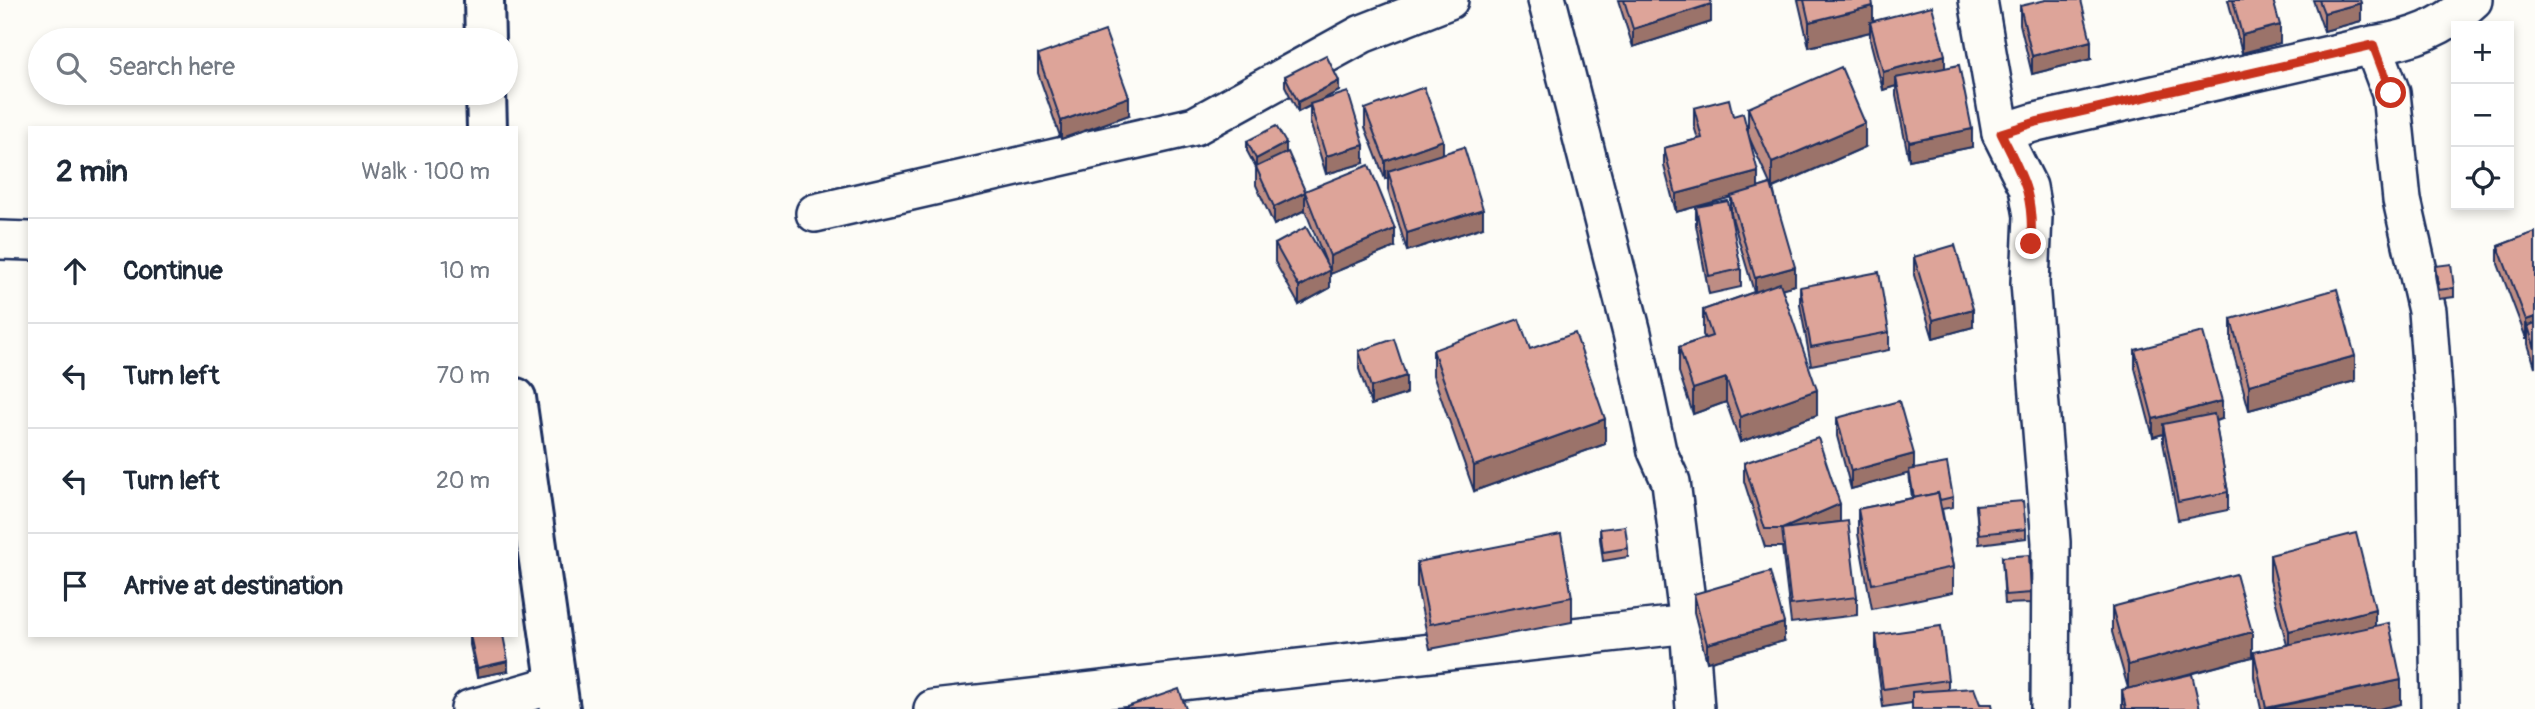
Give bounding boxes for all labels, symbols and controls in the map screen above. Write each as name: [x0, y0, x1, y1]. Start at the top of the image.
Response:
map controls: [2451, 21, 2514, 210]
button: +: [2451, 21, 2514, 84]
search box: [28, 28, 518, 105]
icon: search: [52, 48, 90, 86]
text: Search here: [108, 51, 235, 83]
route start: [2375, 77, 2406, 108]
button: −: [2451, 84, 2514, 147]
button: locate: [2451, 147, 2514, 210]
text: 2 min: [56, 153, 128, 190]
text: Walk · 100 m: [361, 157, 490, 186]
route end: [2015, 228, 2046, 259]
icon: ahead: [56, 252, 94, 290]
text: Continue: [123, 255, 223, 287]
text: 10 m: [440, 256, 490, 285]
icon: left: [56, 357, 94, 395]
text: Turn left: [123, 360, 219, 392]
text: 70 m: [437, 361, 490, 390]
icon: left: [56, 462, 94, 500]
text: Turn left: [123, 465, 219, 497]
text: 20 m: [436, 466, 490, 495]
icon: arrive: [56, 567, 94, 605]
text: Arrive at destination: [123, 570, 343, 602]

